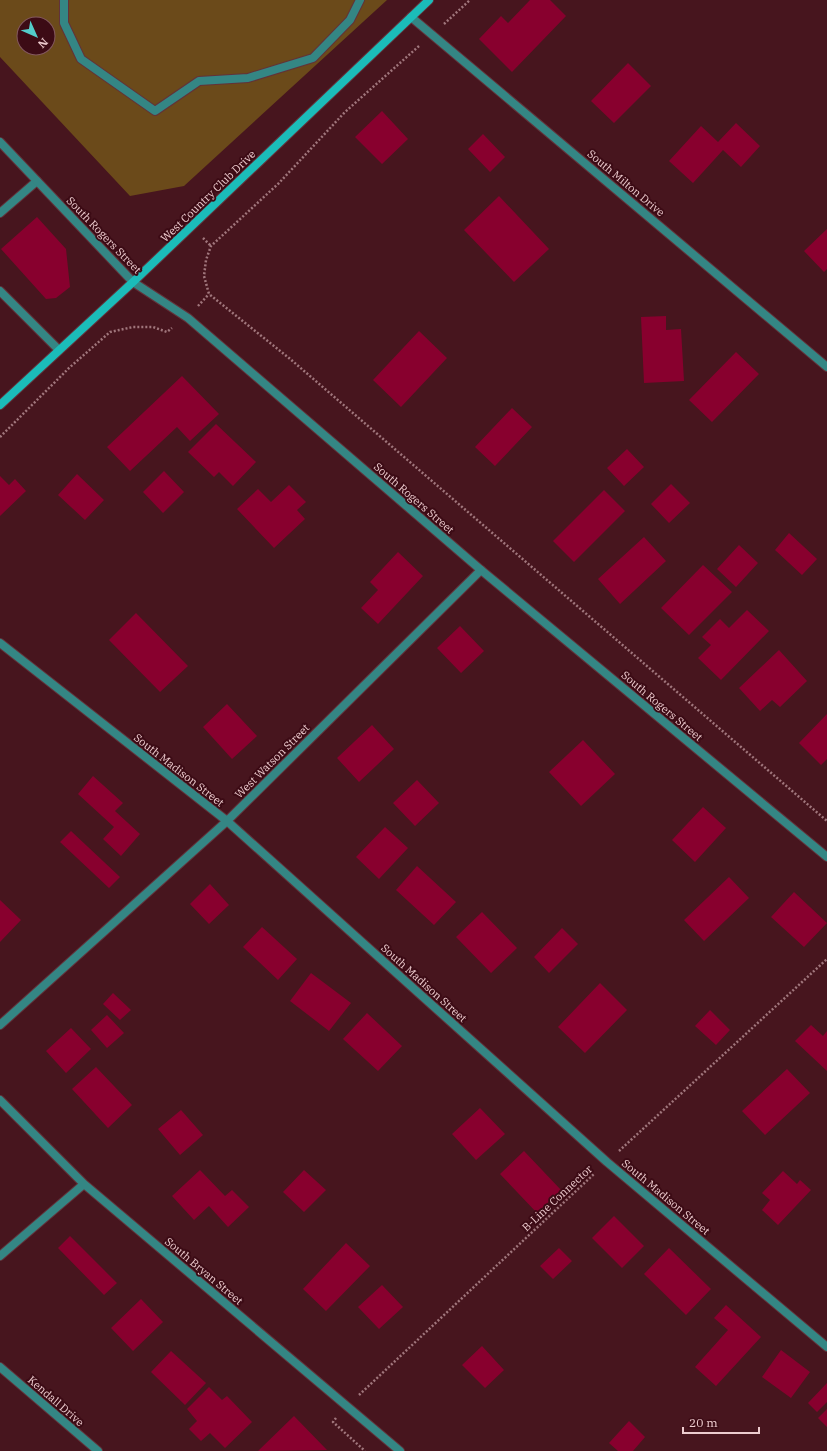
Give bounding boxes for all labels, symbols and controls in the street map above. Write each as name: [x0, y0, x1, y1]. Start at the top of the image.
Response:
north arrow: [16, 16, 56, 56]
text: N: [35, 35, 51, 51]
street label: West Country Club Drive: [158, 147, 258, 245]
street label: South Milton Drive: [585, 147, 668, 219]
street label: South Rogers Street: [64, 194, 144, 277]
street label: South Rogers Street: [371, 459, 457, 537]
street label: South Rogers Street: [619, 668, 706, 744]
street label: West Watson Street: [232, 721, 312, 801]
street label: South Madison Street: [131, 730, 227, 810]
street label: South Madison Street: [378, 941, 470, 1025]
street label: South Madison Street: [619, 1156, 713, 1238]
street label: B-Line Connector: [519, 1162, 595, 1234]
street label: South Bryan Street: [162, 1234, 246, 1308]
street label: Kendall Drive: [25, 1373, 87, 1429]
scale bar: [683, 1409, 759, 1435]
text: 20 m: [689, 1415, 718, 1430]

